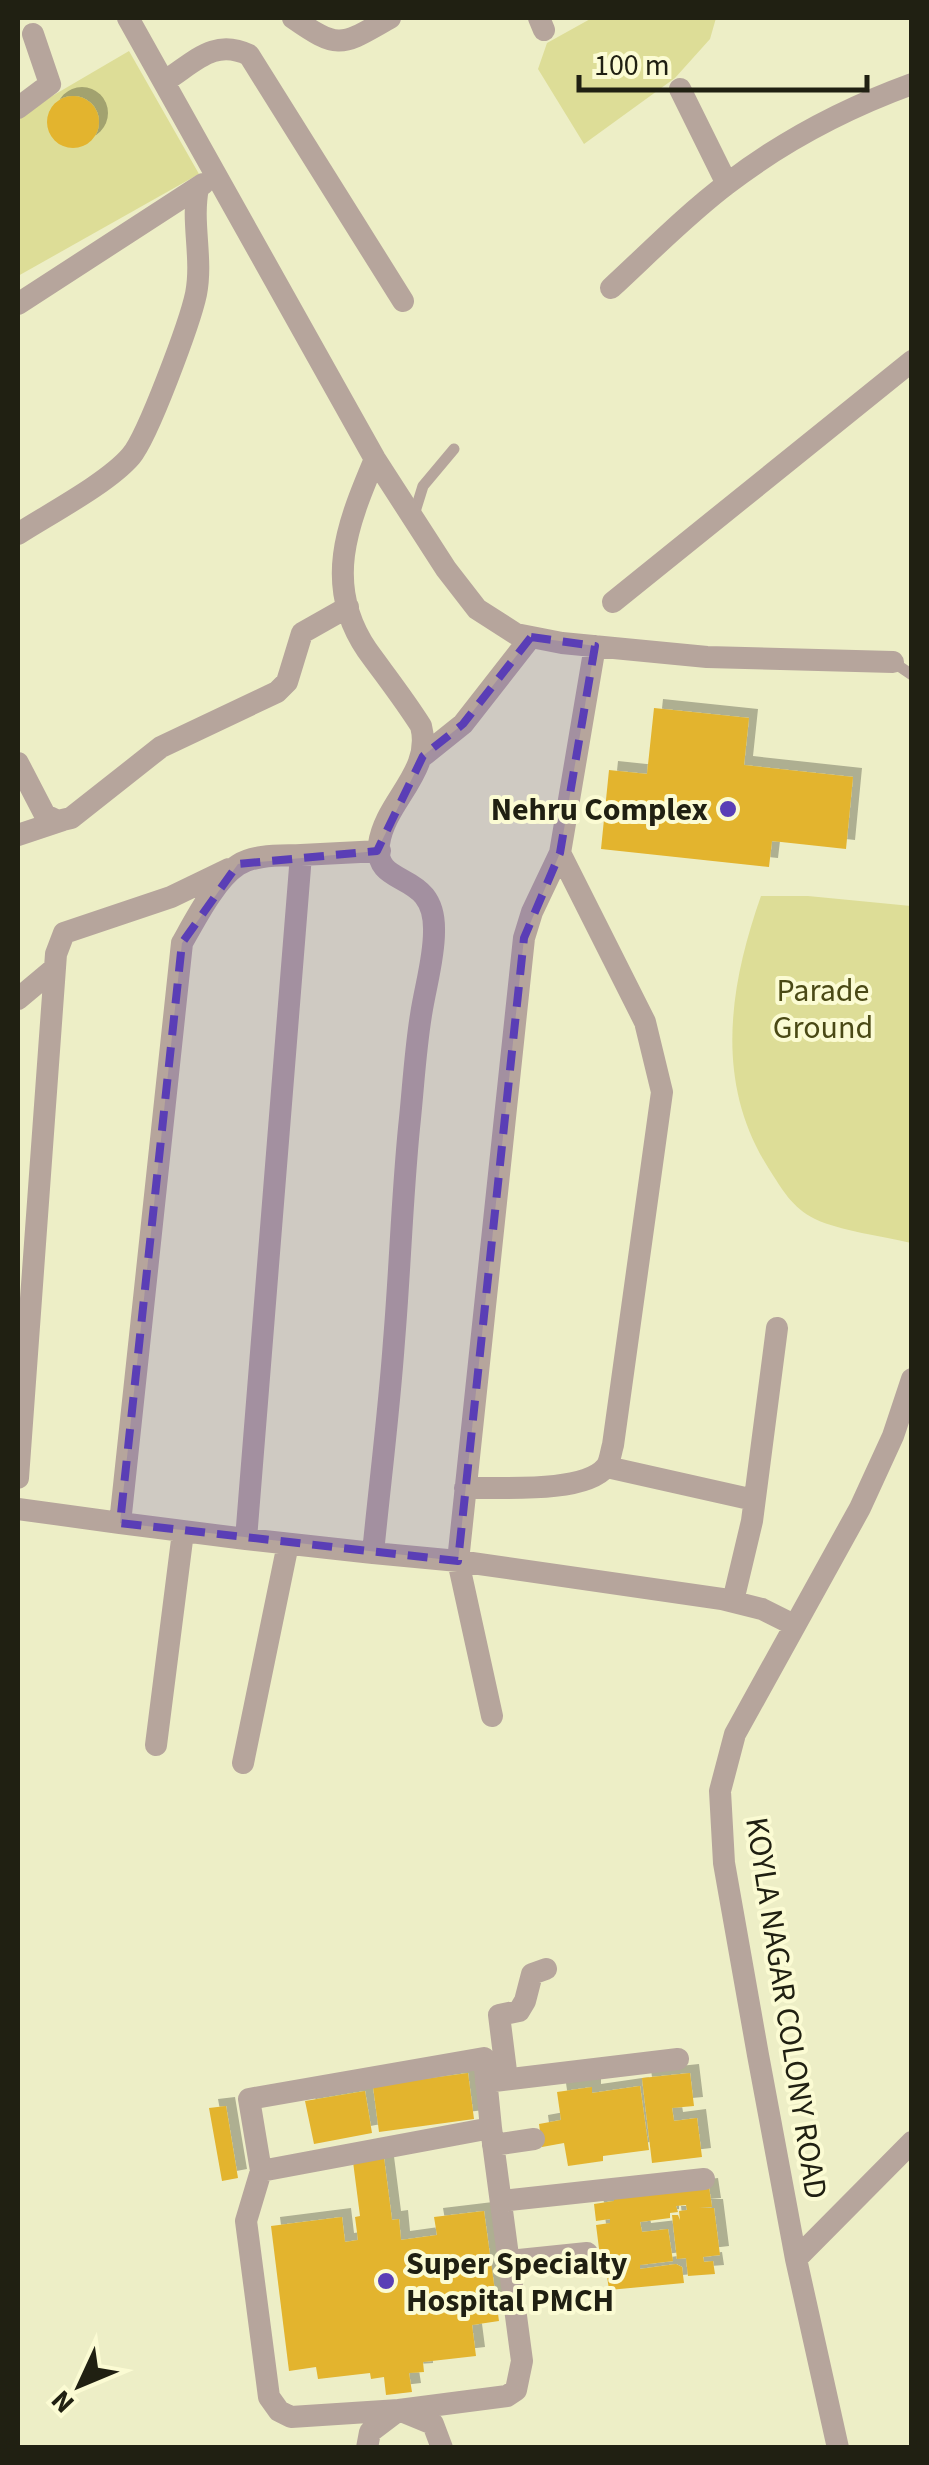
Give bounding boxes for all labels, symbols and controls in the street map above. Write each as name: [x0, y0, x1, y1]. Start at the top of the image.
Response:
scale bar: [579, 30, 866, 92]
text: 100 m: [594, 44, 670, 87]
place label: Nehru Complex: [491, 787, 708, 833]
marker: Nehru Complex: [717, 798, 739, 820]
park label: Parade Ground: [773, 968, 873, 1051]
street label: KOYLA NAGAR COLONY ROAD: [733, 1814, 839, 2202]
place label: Super Specialty Hospital PMCH: [406, 2241, 628, 2324]
marker: Super Specialty Hospital PMCH: [375, 2270, 397, 2292]
north arrow: [30, 2335, 130, 2435]
text: N: [42, 2381, 84, 2422]

